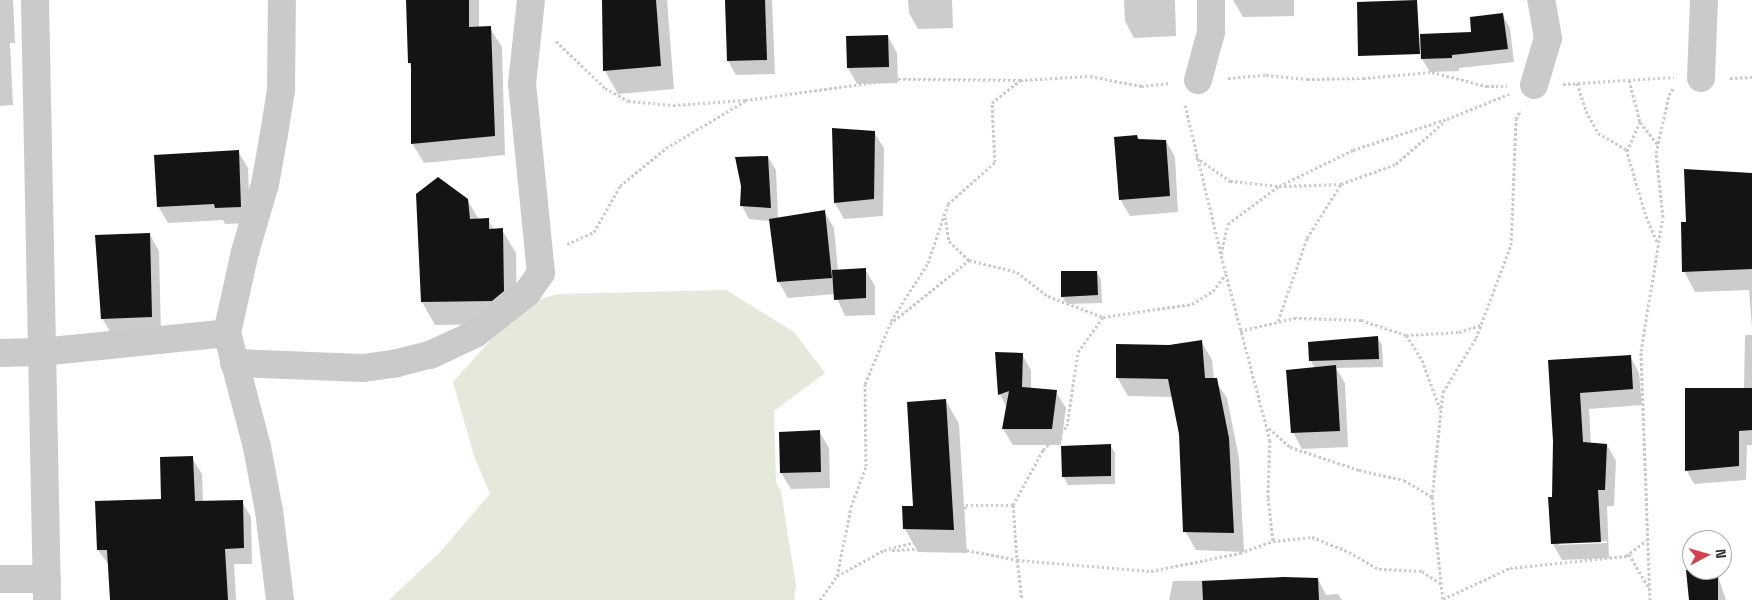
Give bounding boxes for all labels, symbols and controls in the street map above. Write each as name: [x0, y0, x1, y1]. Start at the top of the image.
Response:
north arrow: [1682, 530, 1732, 580]
text: N: [1711, 548, 1730, 559]

